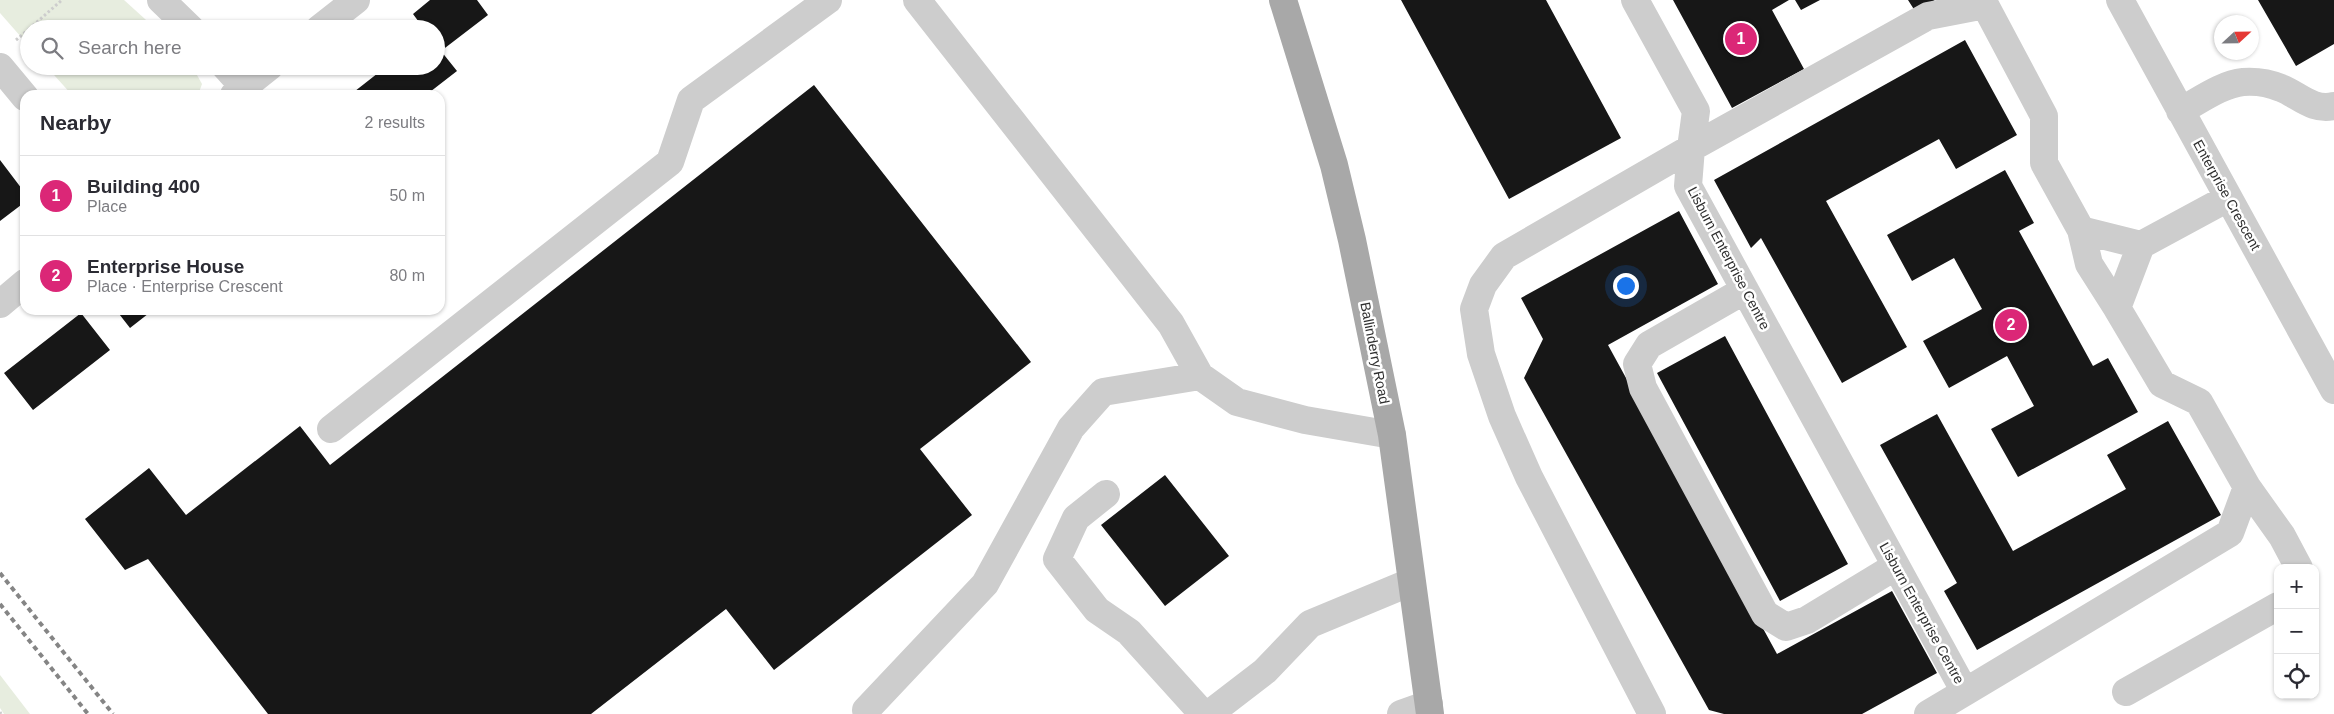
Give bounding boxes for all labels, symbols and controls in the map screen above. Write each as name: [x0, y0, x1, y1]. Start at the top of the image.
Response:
north arrow: [2214, 15, 2259, 60]
search box: [20, 20, 445, 75]
pin: 1: [1725, 20, 1757, 58]
icon: search: [38, 34, 66, 62]
text: Search here: [78, 37, 182, 58]
text: Nearby: [40, 111, 111, 134]
text: 2 results: [365, 114, 425, 131]
street label: Enterprise Crescent: [2190, 137, 2264, 253]
text: Building 400: [87, 176, 200, 197]
street label: Lisburn Enterprise Centre: [1684, 184, 1774, 332]
text: 1: [52, 187, 60, 204]
text: 50 m: [389, 187, 425, 204]
text: Place: [87, 198, 127, 215]
text: Enterprise House: [87, 256, 244, 277]
text: 2: [52, 267, 60, 284]
text: 80 m: [389, 267, 425, 284]
your location: [1613, 273, 1639, 299]
text: Place · Enterprise Crescent: [87, 278, 283, 295]
street label: Ballinderry Road: [1357, 301, 1393, 405]
pin: 2: [1995, 306, 2027, 344]
street label: Lisburn Enterprise Centre: [1876, 539, 1968, 687]
map controls: [2274, 564, 2319, 699]
button: +: [2274, 564, 2319, 609]
button: −: [2274, 609, 2319, 654]
button: locate: [2274, 654, 2319, 699]

